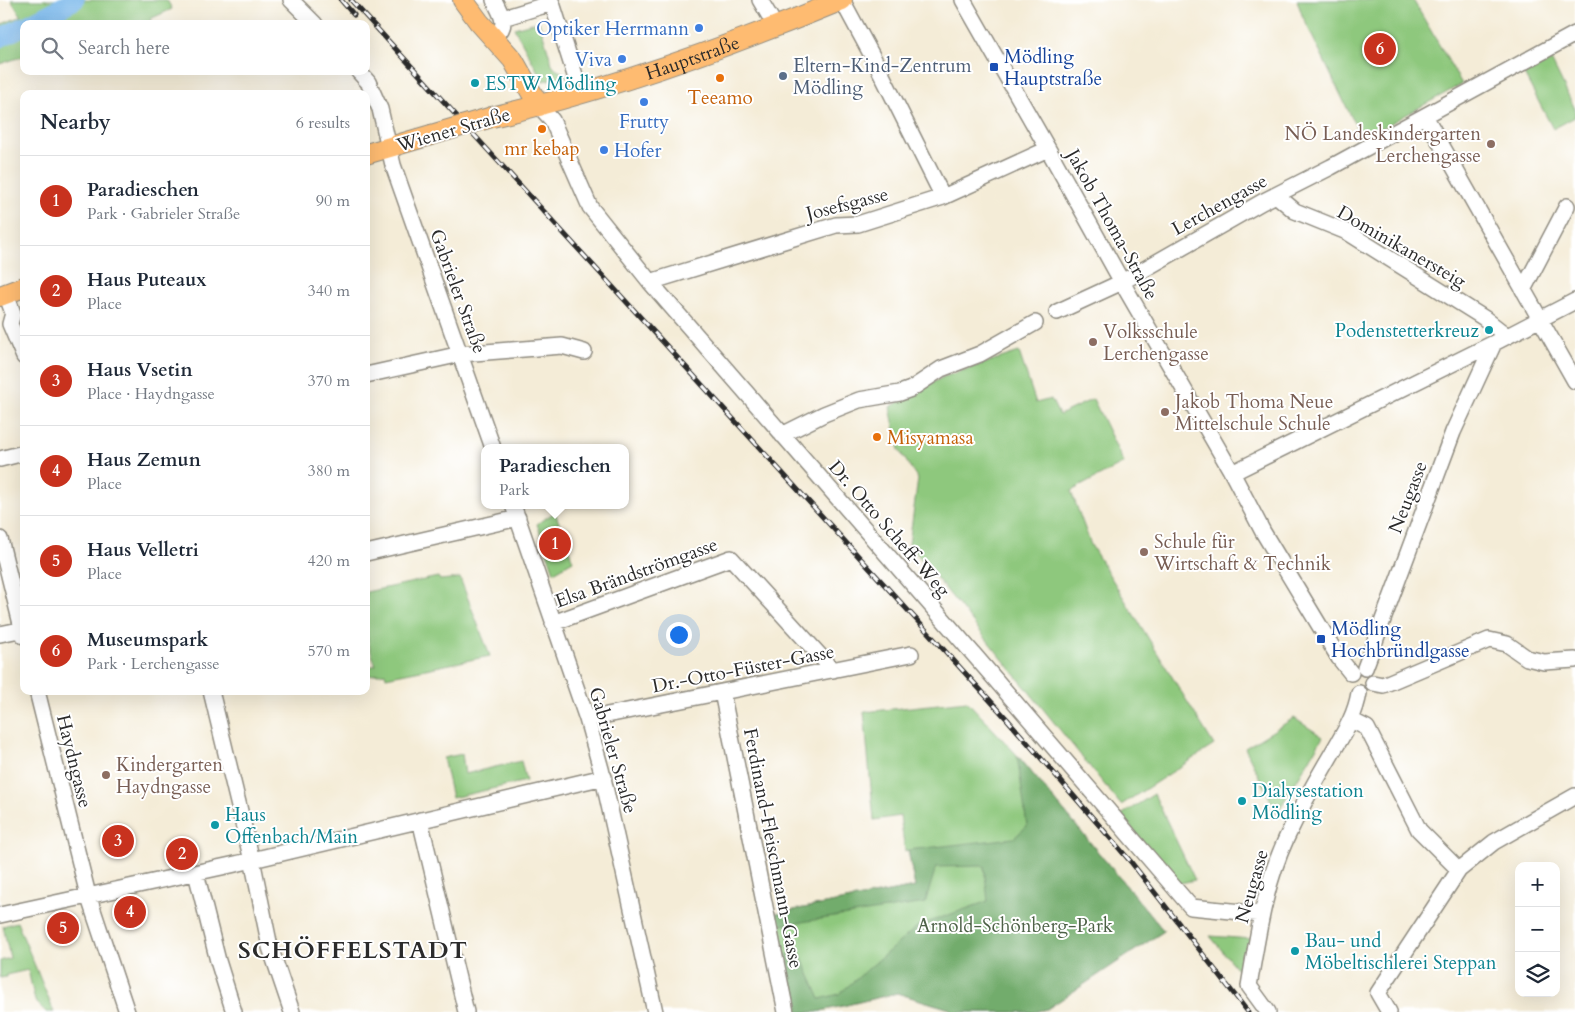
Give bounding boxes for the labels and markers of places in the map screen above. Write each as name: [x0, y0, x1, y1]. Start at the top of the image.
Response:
place label: Optiker Herrmann: [536, 16, 689, 42]
marker: Optiker Herrmann: [693, 22, 705, 34]
pin: 6: [1364, 30, 1396, 68]
place label: Mödling Hauptstraße: [1004, 44, 1102, 92]
place label: Viva: [575, 47, 612, 73]
marker: Viva: [616, 53, 628, 65]
place label: Eltern-Kind-Zentrum Mödling: [793, 53, 973, 101]
marker: Mödling Hauptstraße: [988, 61, 1000, 73]
marker: Eltern-Kind-Zentrum Mödling: [777, 70, 789, 82]
place label: ESTW Mödling: [485, 71, 617, 97]
marker: Teeamo: [714, 72, 726, 84]
marker: ESTW Mödling: [469, 77, 481, 89]
place label: Teeamo: [687, 85, 753, 111]
marker: Frutty: [638, 96, 650, 108]
place label: Frutty: [619, 109, 669, 135]
place label: NÖ Landeskindergarten Lerchengasse: [1284, 121, 1481, 169]
marker: mr kebap: [536, 123, 548, 135]
place label: mr kebap: [504, 136, 580, 162]
place label: Hofer: [614, 138, 662, 164]
marker: NÖ Landeskindergarten Lerchengasse: [1485, 138, 1497, 150]
marker: Hofer: [598, 144, 610, 156]
place label: Podenstetterkreuz: [1335, 318, 1479, 344]
place label: Volksschule Lerchengasse: [1103, 319, 1209, 367]
marker: Podenstetterkreuz: [1483, 324, 1495, 336]
marker: Volksschule Lerchengasse: [1087, 336, 1099, 348]
place label: Jakob Thoma Neue Mittelschule Schule: [1172, 389, 1333, 437]
marker: Jakob Thoma Neue Mittelschule Schule: [1159, 406, 1171, 418]
place label: Misyamasa: [887, 425, 974, 451]
marker: Misyamasa: [871, 431, 883, 443]
pin: 1: [539, 525, 571, 563]
place label: Schule für Wirtschaft & Technik: [1153, 529, 1332, 577]
marker: Schule für Wirtschaft & Technik: [1138, 546, 1150, 558]
place label: Mödling Hochbründlgasse: [1331, 616, 1470, 664]
marker: Mödling Hochbründlgasse: [1315, 633, 1327, 645]
place label: Kindergarten Haydngasse: [116, 752, 223, 800]
marker: Kindergarten Haydngasse: [100, 769, 112, 781]
place label: Dialysestation Mödling: [1252, 778, 1364, 826]
marker: Dialysestation Mödling: [1236, 795, 1248, 807]
place label: Haus Offenbach/Main: [225, 802, 358, 850]
marker: Haus Offenbach/Main: [209, 819, 221, 831]
pin: 3: [102, 822, 134, 860]
pin: 2: [166, 835, 198, 873]
pin: 4: [114, 893, 146, 931]
pin: 5: [47, 909, 79, 947]
place label: Bau- und Möbeltischlerei Steppan: [1305, 928, 1497, 976]
marker: Bau- und Möbeltischlerei Steppan: [1289, 945, 1301, 957]

